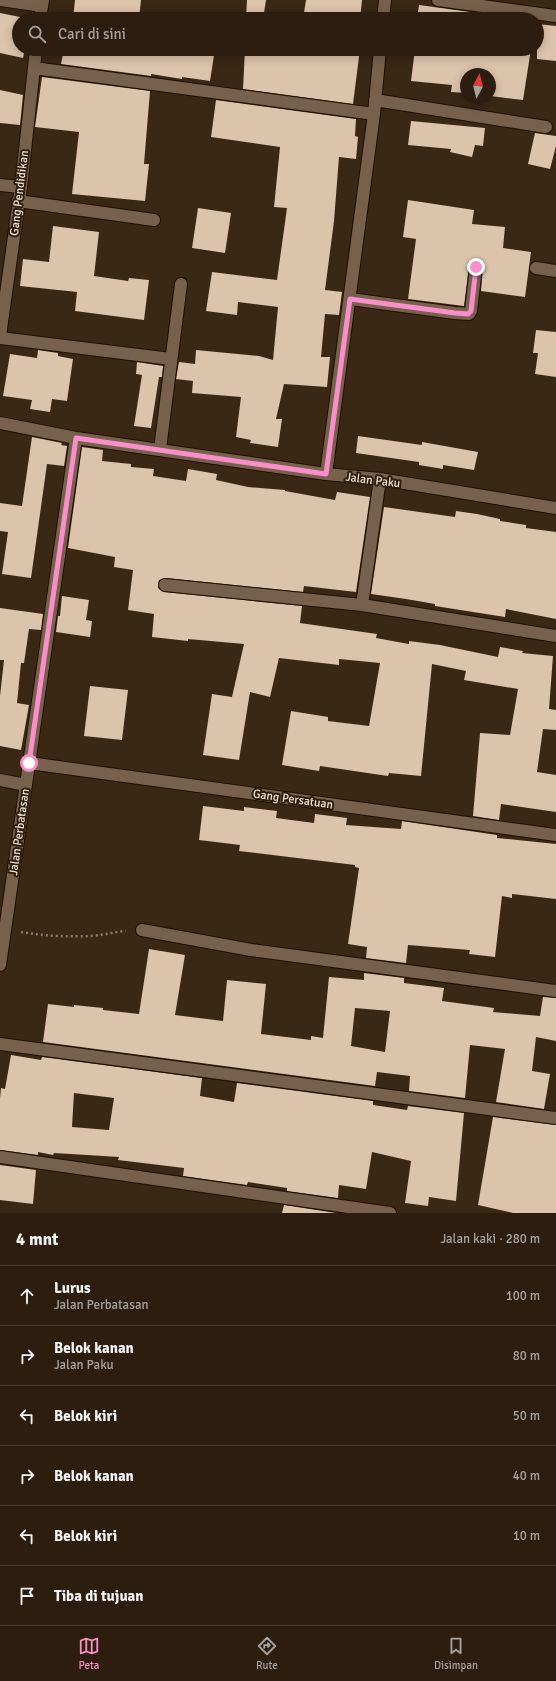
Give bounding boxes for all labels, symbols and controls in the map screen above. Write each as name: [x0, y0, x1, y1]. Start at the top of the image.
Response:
search box: [12, 12, 544, 56]
icon: search: [26, 23, 48, 45]
text: Cari di sini: [58, 25, 126, 43]
north arrow: [460, 68, 496, 104]
street label: Gang Pendidikan: [7, 149, 32, 237]
route end: [467, 258, 485, 276]
street label: Jalan Paku: [345, 470, 401, 491]
route start: [20, 754, 38, 772]
street label: Gang Persatuan: [252, 786, 334, 813]
street label: Jalan Perbatasan: [6, 788, 33, 876]
text: 4 mnt: [16, 1229, 58, 1250]
text: Jalan kaki · 280 m: [441, 1231, 540, 1247]
text: Lurus: [54, 1279, 91, 1297]
icon: ahead: [16, 1285, 38, 1307]
text: 100 m: [506, 1288, 540, 1304]
text: Jalan Perbatasan: [54, 1297, 149, 1313]
text: Belok kanan: [54, 1339, 134, 1357]
icon: right: [16, 1345, 38, 1367]
text: 80 m: [513, 1348, 540, 1364]
text: Jalan Paku: [54, 1357, 114, 1373]
icon: left: [16, 1405, 38, 1427]
text: Belok kiri: [54, 1407, 117, 1425]
text: 50 m: [513, 1408, 540, 1424]
icon: right: [16, 1465, 38, 1487]
text: Belok kanan: [54, 1467, 134, 1485]
text: 40 m: [513, 1468, 540, 1484]
icon: left: [16, 1525, 38, 1547]
text: Belok kiri: [54, 1527, 117, 1545]
text: 10 m: [513, 1528, 540, 1544]
icon: arrive: [16, 1585, 38, 1607]
text: Tiba di tujuan: [54, 1587, 144, 1605]
tab: Peta: [78, 1635, 100, 1672]
tab: Rute: [256, 1635, 278, 1672]
tab: Disimpan: [434, 1635, 478, 1672]

